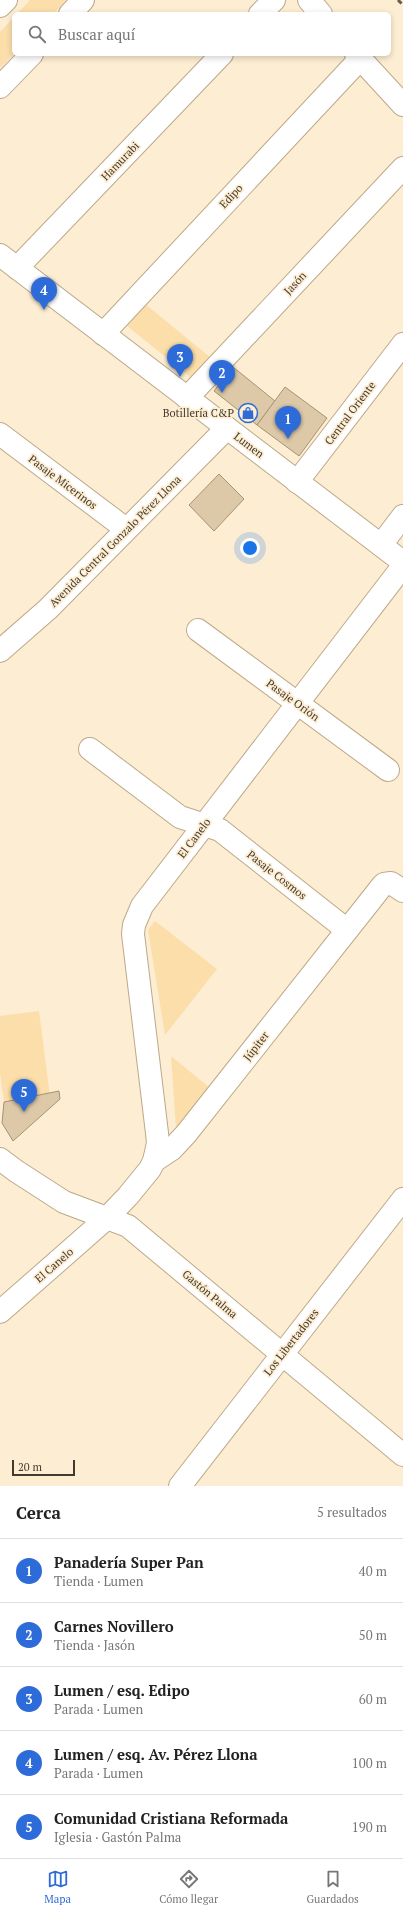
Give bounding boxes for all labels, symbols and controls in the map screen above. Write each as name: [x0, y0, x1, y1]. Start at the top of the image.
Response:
search box: [12, 12, 391, 56]
icon: search: [26, 23, 48, 45]
text: Buscar aquí: [58, 24, 135, 44]
street label: Hamurabi: [98, 139, 142, 183]
street label: Edipo: [216, 181, 246, 211]
street label: Jasón: [281, 268, 310, 298]
pin: 4: [31, 277, 57, 310]
pin: 3: [167, 344, 193, 377]
pin: 2: [209, 360, 235, 393]
street label: Central Oriente: [322, 378, 379, 448]
shop icon: Botillería C&P: [237, 402, 259, 424]
place label: Botillería C&P: [163, 406, 234, 420]
pin: 1: [275, 406, 301, 439]
street label: Lumen: [231, 429, 267, 461]
street label: Pasaje Micerinos: [26, 452, 100, 512]
street label: Avenida Central Gonzalo Pérez Llona: [46, 472, 184, 610]
your location: [240, 538, 260, 558]
street label: Pasaje Orión: [264, 676, 323, 724]
street label: El Canelo: [174, 815, 214, 861]
street label: Pasaje Cosmos: [244, 847, 310, 903]
street label: Júpiter: [240, 1028, 272, 1063]
pin: 5: [11, 1079, 37, 1112]
street label: El Canelo: [32, 1244, 76, 1286]
street label: Gastón Palma: [180, 1267, 241, 1321]
street label: Los Libertadores: [261, 1306, 322, 1378]
scale bar: [12, 1458, 75, 1477]
text: 20 m: [18, 1460, 42, 1474]
text: Cerca: [16, 1501, 61, 1524]
text: 5 resultados: [317, 1503, 387, 1521]
text: Panadería Super Pan: [54, 1552, 204, 1572]
text: 1: [25, 1562, 33, 1580]
text: 40 m: [359, 1562, 387, 1580]
text: Tienda · Lumen: [54, 1572, 144, 1590]
text: Carnes Novillero: [54, 1616, 174, 1636]
text: 2: [25, 1626, 33, 1644]
text: 50 m: [359, 1626, 387, 1644]
text: Tienda · Jasón: [54, 1636, 135, 1654]
text: Lumen / esq. Edipo: [54, 1680, 190, 1700]
text: 3: [25, 1690, 33, 1708]
text: 60 m: [359, 1690, 387, 1708]
text: Parada · Lumen: [54, 1700, 143, 1718]
text: Lumen / esq. Av. Pérez Llona: [54, 1744, 258, 1764]
text: 4: [25, 1754, 33, 1772]
text: 100 m: [352, 1754, 387, 1772]
text: Parada · Lumen: [54, 1764, 143, 1782]
text: Comunidad Cristiana Reformada: [54, 1808, 288, 1828]
text: 5: [25, 1818, 33, 1836]
text: 190 m: [352, 1818, 387, 1836]
text: Iglesia · Gastón Palma: [54, 1828, 181, 1846]
tab: Mapa: [44, 1868, 71, 1906]
tab: Cómo llegar: [159, 1868, 218, 1906]
tab: Guardados: [307, 1868, 359, 1906]

